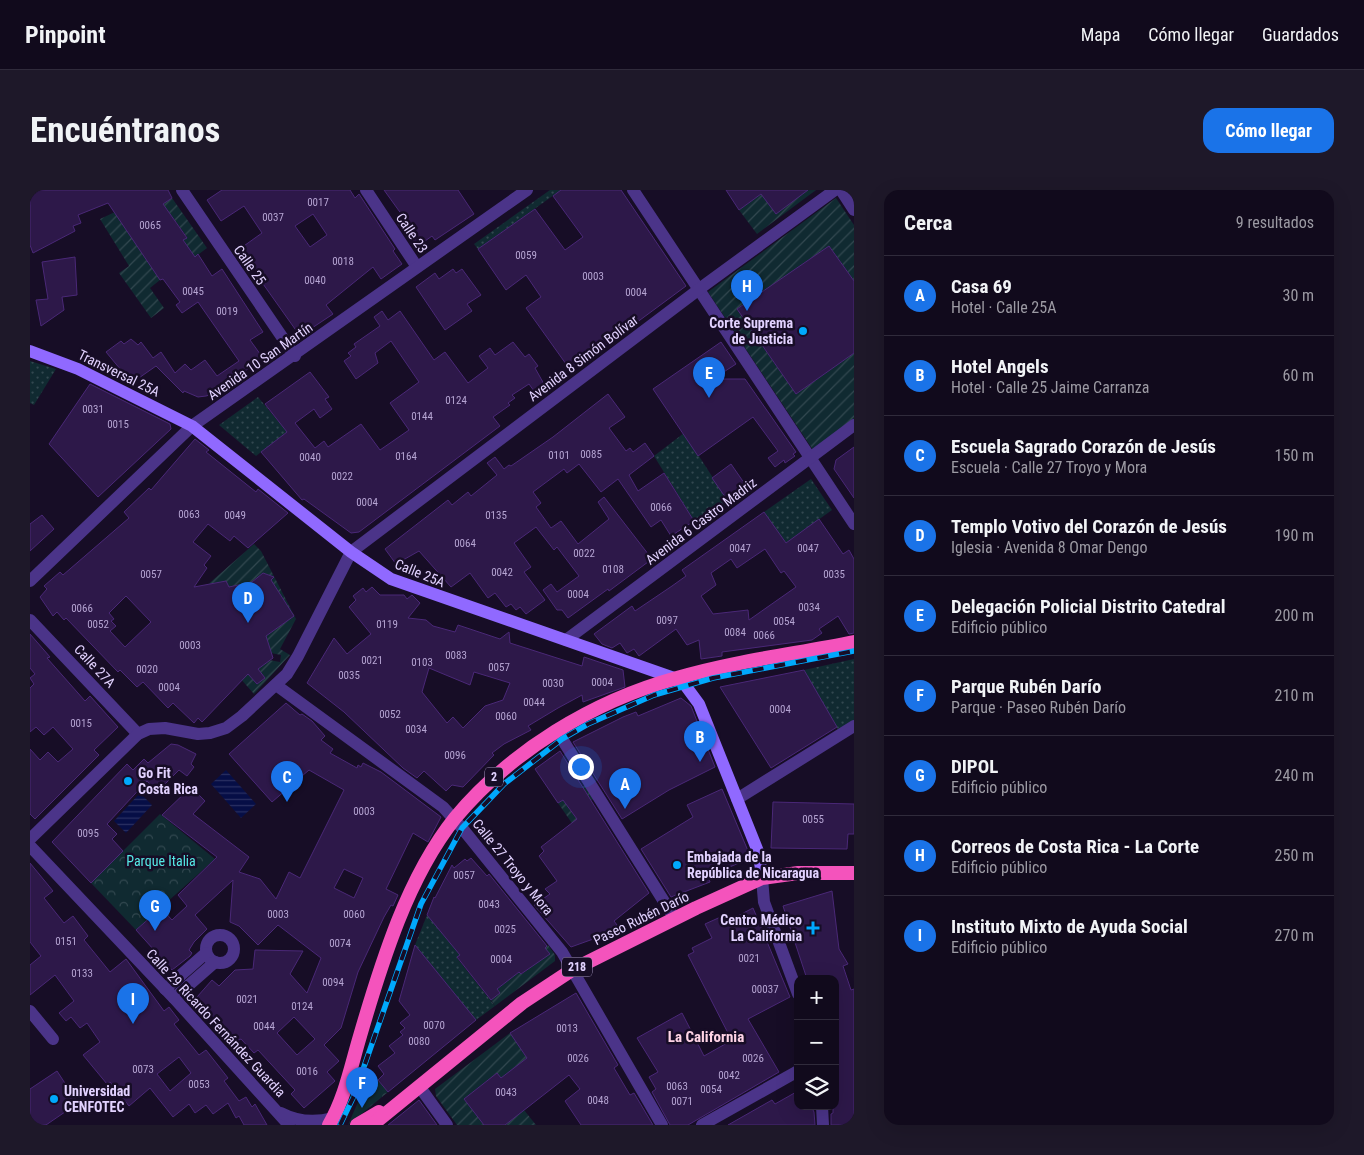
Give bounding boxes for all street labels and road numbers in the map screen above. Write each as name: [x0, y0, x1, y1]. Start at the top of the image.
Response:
street label: Calle 23: [393, 210, 431, 256]
street label: Calle 25: [231, 242, 269, 288]
street label: Avenida 8 Simón Bolívar: [525, 312, 641, 404]
street label: Avenida 10 San Martín: [205, 319, 315, 403]
street label: Transversal 25A: [76, 346, 162, 400]
street label: Avenida 6 Castro Madriz: [642, 474, 760, 568]
street label: Calle 25A: [393, 556, 447, 590]
street label: Calle 27A: [71, 641, 119, 691]
road number: 2: [485, 768, 503, 786]
street label: Calle 27 Troyo y Mora: [469, 816, 557, 918]
street label: Paseo Rubén Darío: [591, 888, 691, 948]
street label: Calle 29 Ricardo Fernández Guardia: [143, 946, 289, 1100]
road number: 218: [562, 958, 592, 976]

